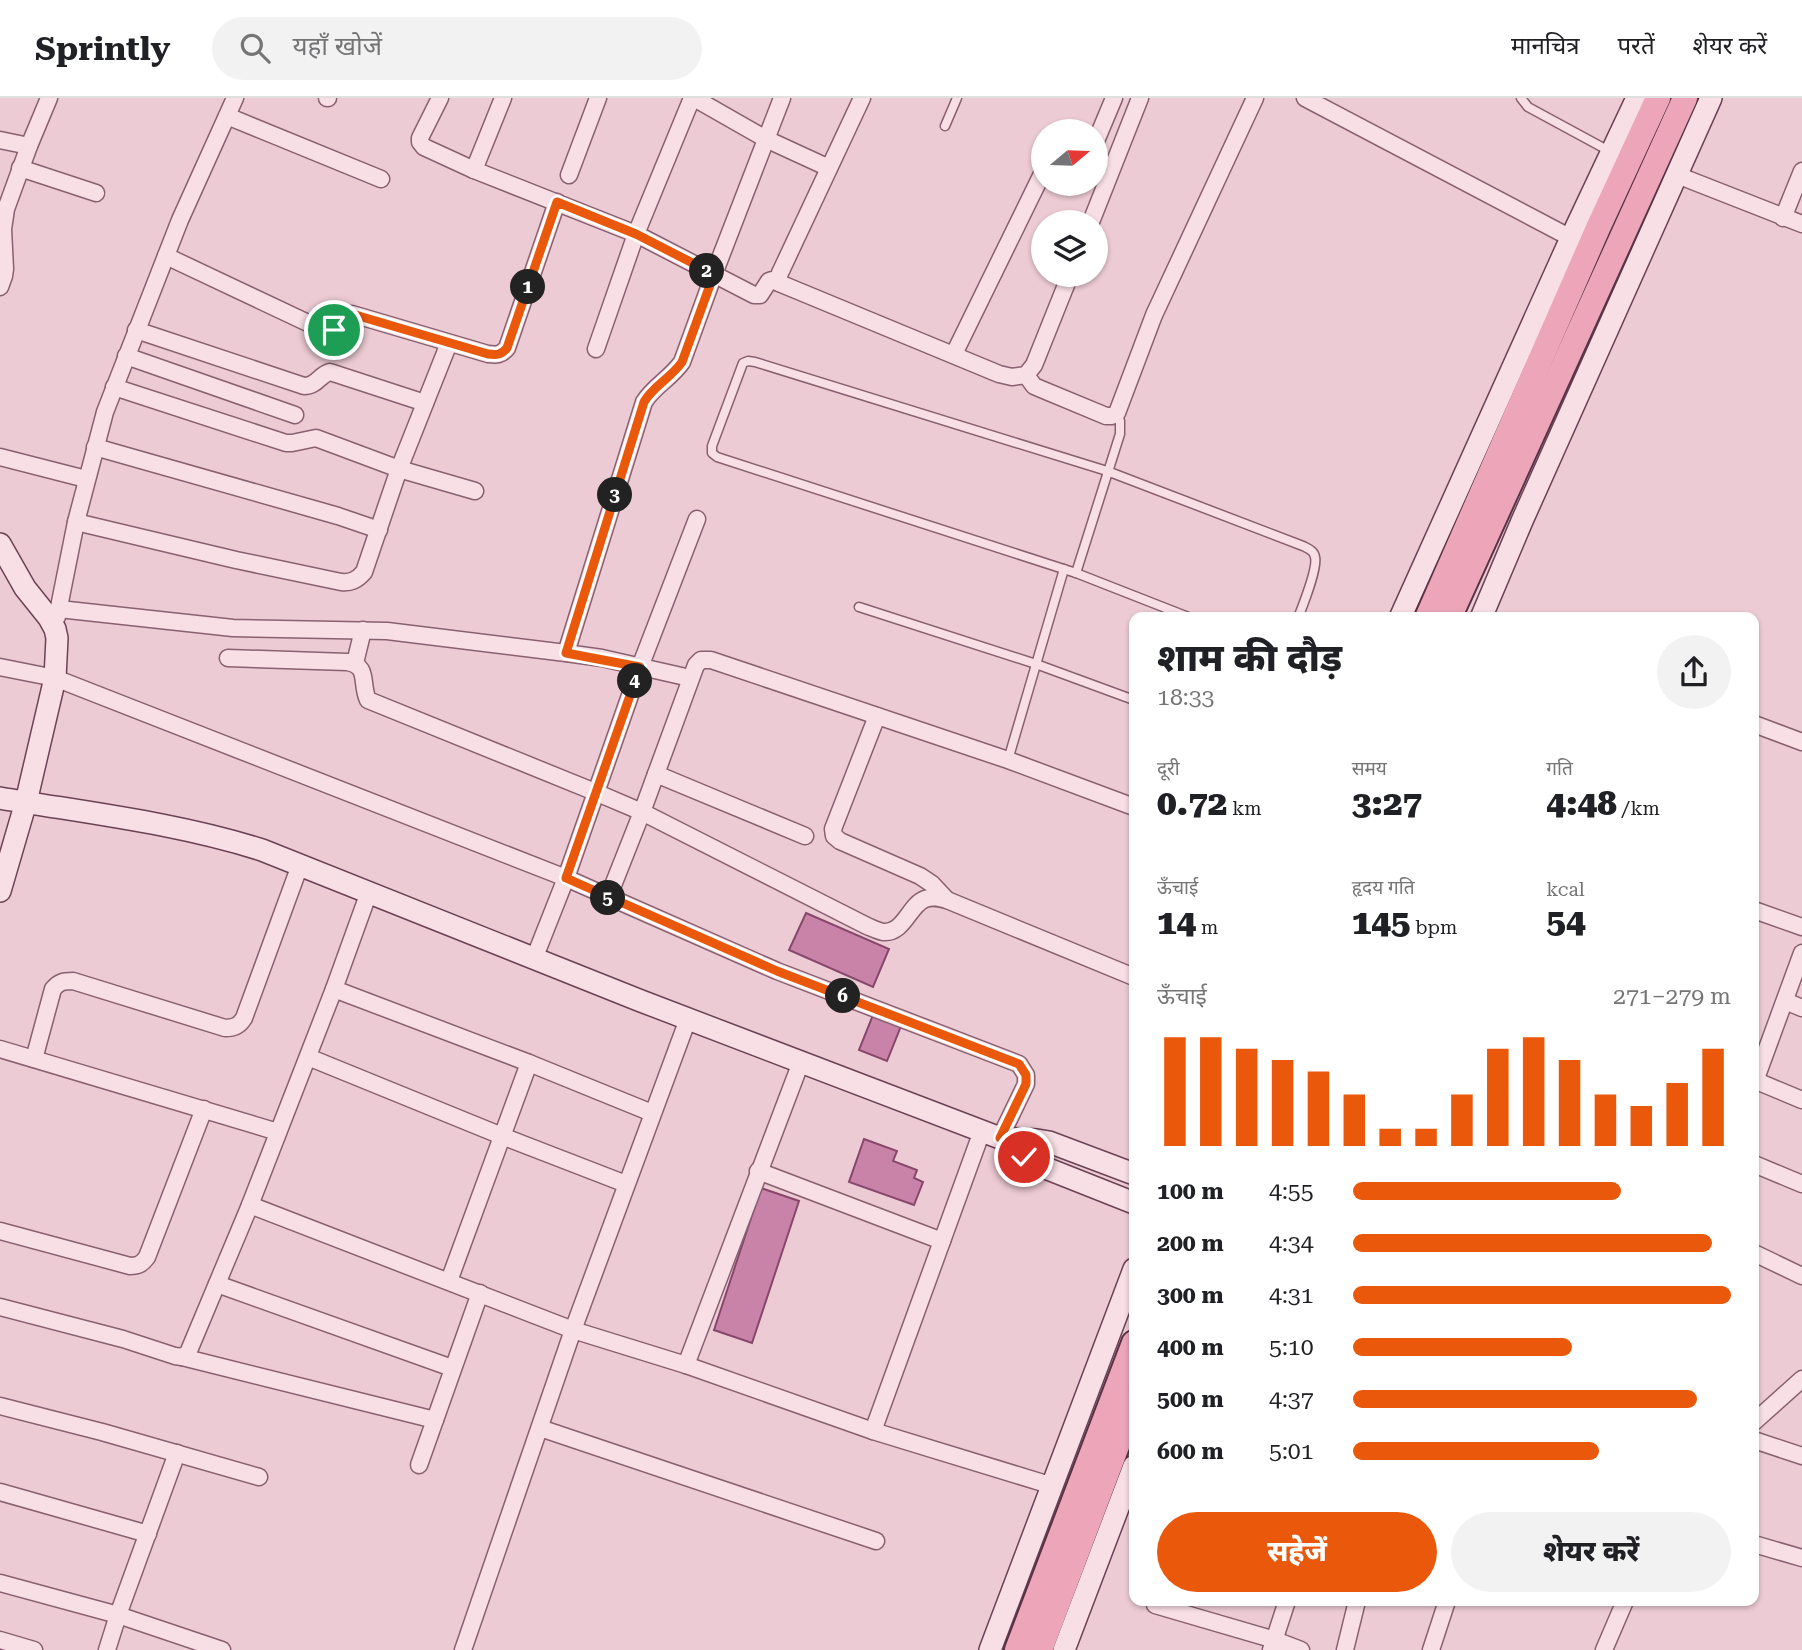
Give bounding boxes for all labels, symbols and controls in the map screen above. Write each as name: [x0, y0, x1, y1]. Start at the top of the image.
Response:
search box: [212, 17, 702, 80]
text: Sprintly: [35, 29, 170, 68]
icon: search: [236, 29, 274, 67]
text: यहाँ खोजें: [292, 31, 382, 61]
text: मानचित्र: [1511, 32, 1579, 60]
text: परतें: [1617, 32, 1655, 60]
text: शेयर करें: [1693, 32, 1767, 60]
north arrow: [1031, 119, 1108, 196]
map controls: [1031, 119, 1108, 287]
button: layers: [1031, 210, 1108, 287]
pin: 2: [690, 254, 724, 288]
text: 2: [701, 259, 712, 282]
pin: 1: [510, 270, 546, 304]
text: 1: [522, 275, 533, 298]
pin: [304, 300, 364, 360]
icon: arrive: [315, 311, 353, 349]
pin: 3: [598, 478, 632, 512]
text: 3: [609, 483, 620, 506]
button: share: [1657, 635, 1731, 709]
text: शाम की दौड़: [1157, 636, 1342, 680]
pin: 4: [618, 664, 652, 698]
text: 4: [629, 669, 640, 692]
text: 18:33: [1157, 684, 1214, 711]
text: दूरी: [1157, 757, 1180, 780]
text: समय: [1352, 757, 1387, 780]
text: गति: [1546, 757, 1573, 780]
text: 0.72: [1157, 783, 1227, 824]
text: 3:27: [1352, 783, 1422, 824]
text: 4:48: [1546, 783, 1617, 824]
text: km: [1227, 797, 1262, 820]
text: /km: [1617, 797, 1660, 820]
text: ऊँचाई: [1157, 876, 1198, 899]
text: हृदय गति: [1352, 876, 1414, 899]
text: kcal: [1546, 878, 1585, 901]
pin: 5: [590, 880, 626, 916]
text: 5: [602, 886, 613, 909]
text: 54: [1546, 901, 1586, 942]
text: 14: [1157, 902, 1196, 943]
text: 145: [1352, 902, 1410, 943]
text: m: [1196, 916, 1218, 939]
text: bpm: [1410, 916, 1457, 939]
pin: 6: [826, 978, 860, 1014]
text: ऊँचाई: [1157, 983, 1207, 1010]
text: 271–279 m: [1613, 983, 1731, 1010]
text: 6: [837, 984, 848, 1007]
pin: [994, 1127, 1054, 1187]
icon: check: [1005, 1138, 1043, 1176]
text: 100 m: [1157, 1178, 1224, 1205]
text: 4:55: [1269, 1178, 1314, 1205]
text: 200 m: [1157, 1230, 1224, 1257]
text: 4:34: [1269, 1230, 1314, 1257]
text: 300 m: [1157, 1282, 1224, 1309]
text: 4:31: [1269, 1282, 1314, 1309]
text: 400 m: [1157, 1334, 1224, 1361]
text: 5:10: [1269, 1334, 1314, 1361]
text: 500 m: [1157, 1386, 1224, 1413]
text: 4:37: [1269, 1386, 1314, 1413]
text: 600 m: [1157, 1438, 1224, 1465]
text: 5:01: [1269, 1438, 1314, 1465]
button: सहेजें: [1157, 1512, 1437, 1592]
button: शेयर करें: [1451, 1512, 1731, 1592]

